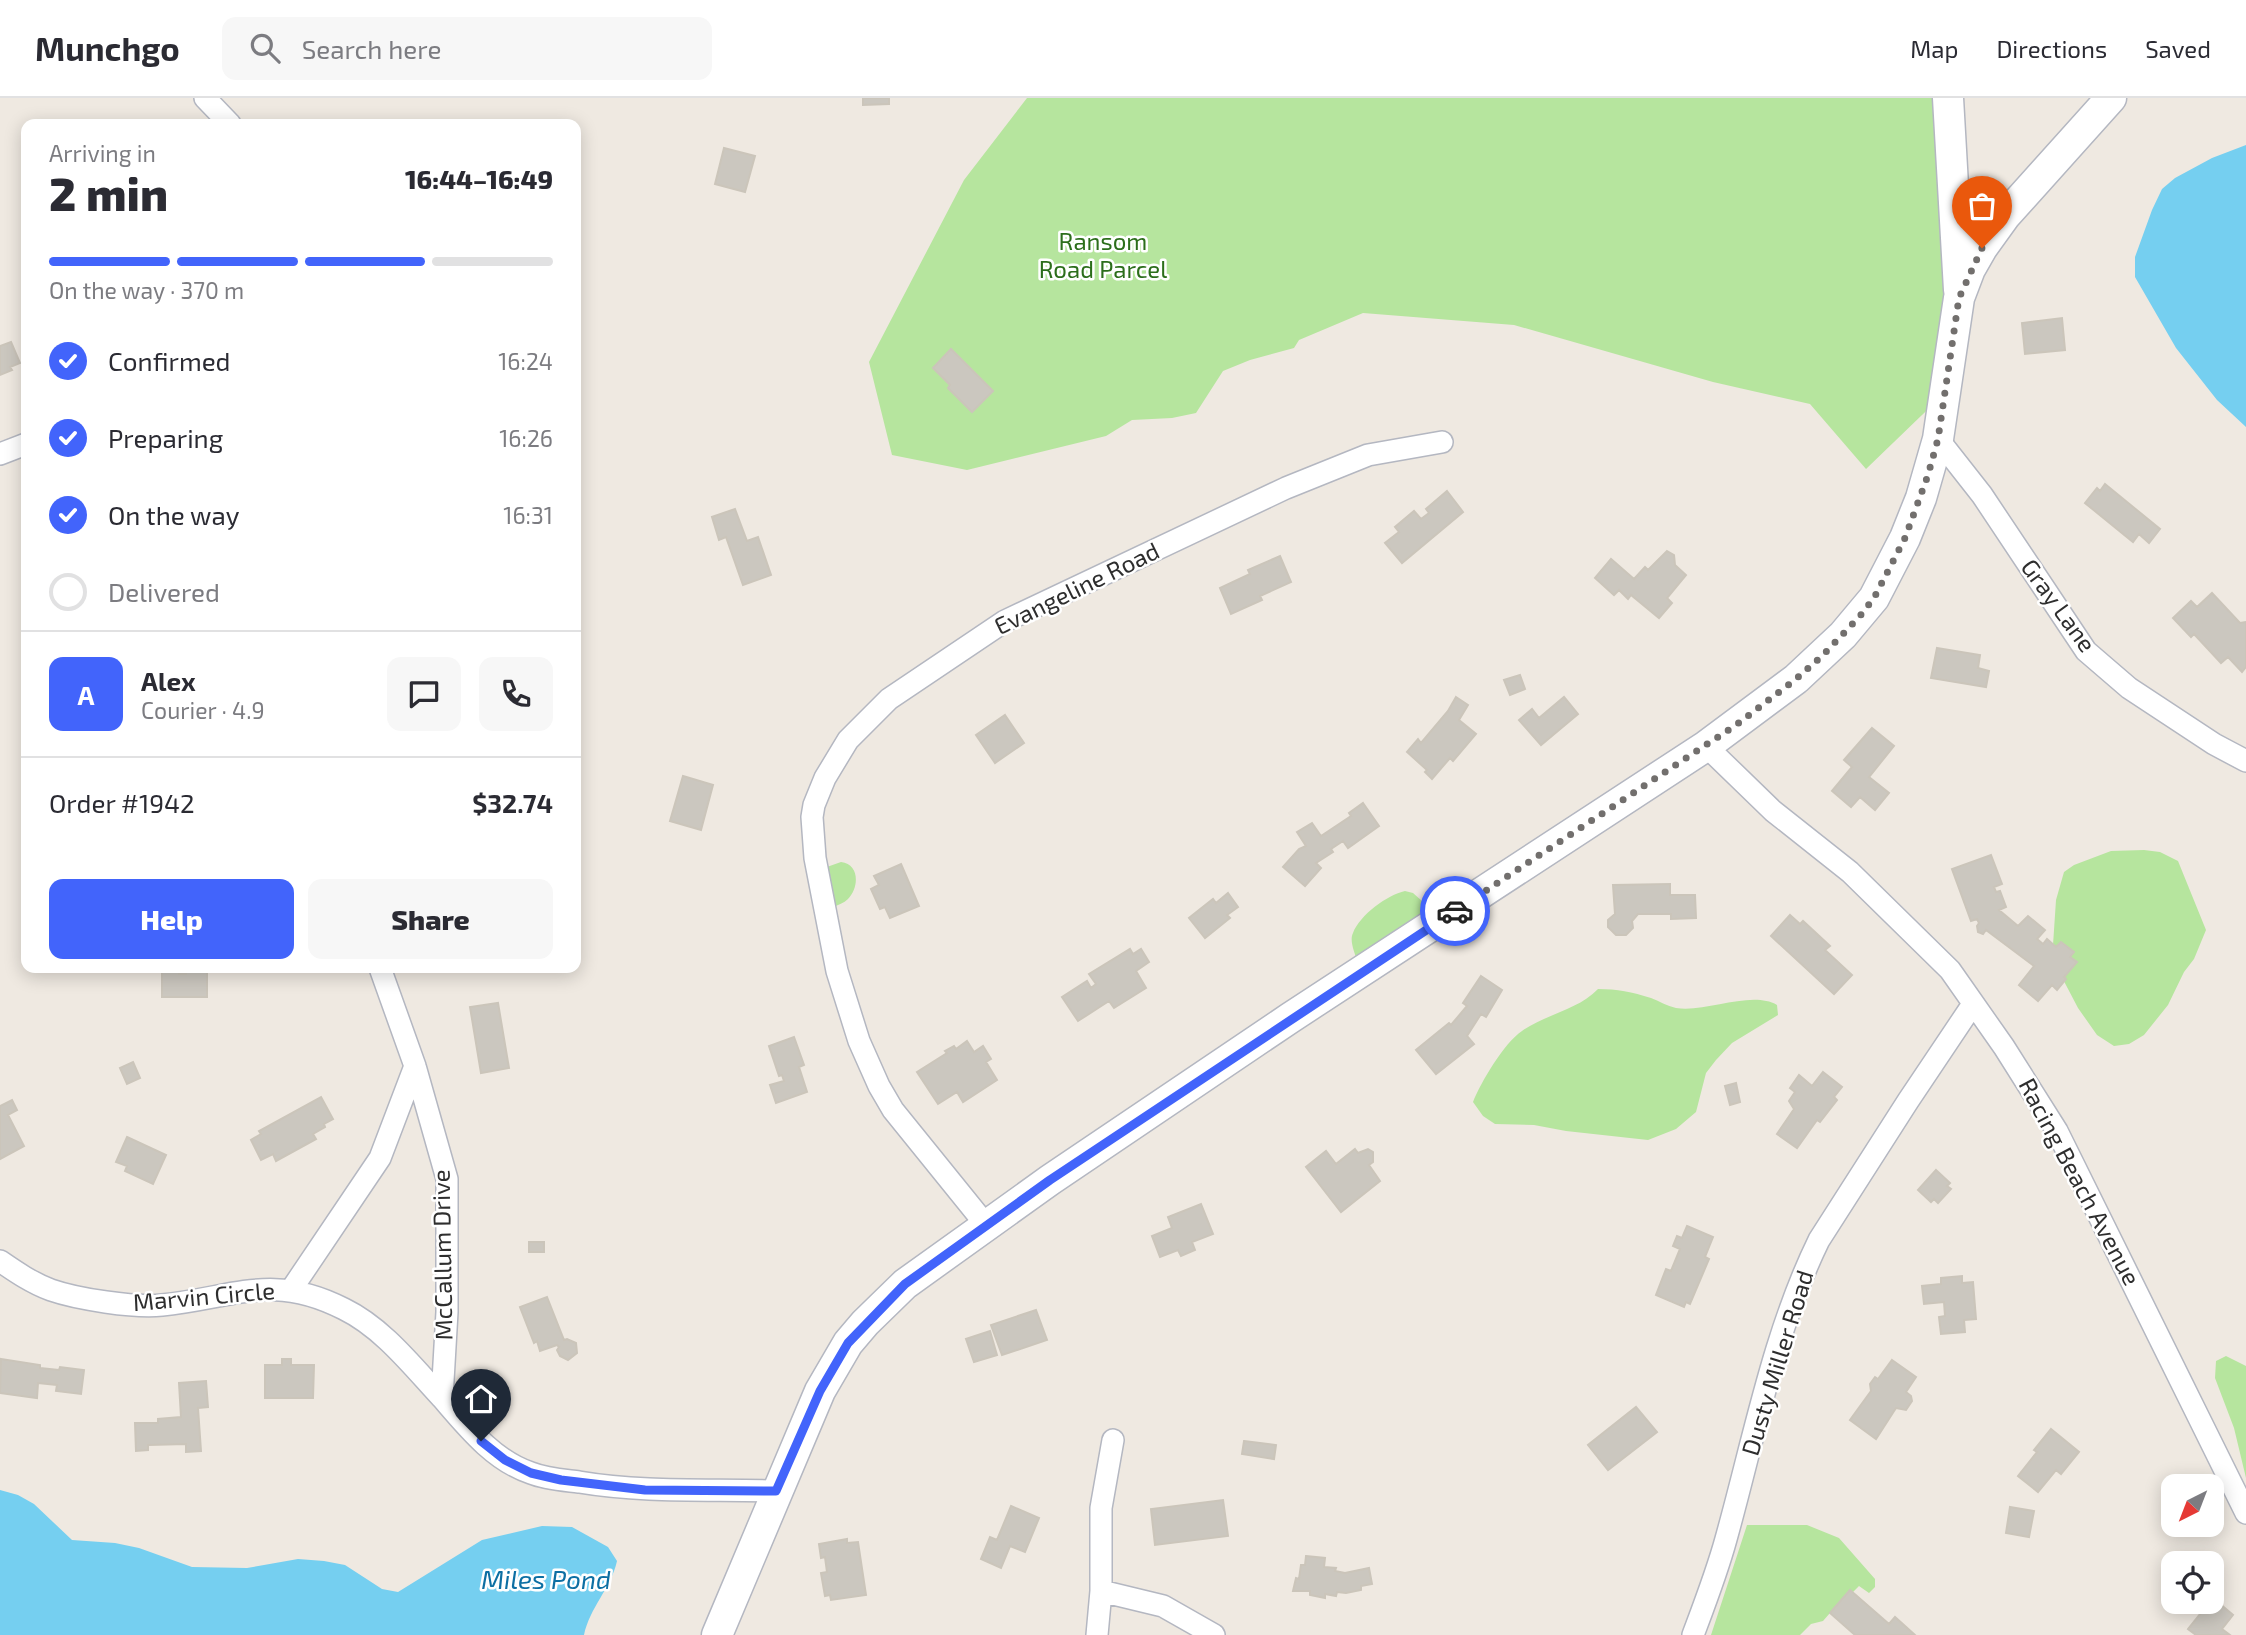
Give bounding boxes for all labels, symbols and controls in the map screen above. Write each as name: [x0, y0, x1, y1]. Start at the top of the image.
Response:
search box: [222, 17, 712, 80]
text: Munchgo: [35, 28, 180, 68]
icon: search: [246, 29, 284, 67]
text: Search here: [302, 33, 441, 64]
text: Map: [1910, 34, 1958, 63]
text: Directions: [1996, 34, 2107, 63]
text: Saved: [2145, 34, 2211, 63]
text: Arriving in: [49, 139, 156, 167]
text: 16:44–16:49: [405, 163, 553, 194]
text: 2 min: [49, 165, 168, 220]
pin: [1952, 176, 2012, 248]
icon: bag: [1963, 187, 2001, 225]
park label: Ransom Road Parcel: [1039, 226, 1167, 283]
text: On the way · 370 m: [49, 276, 244, 304]
icon: check: [49, 342, 87, 380]
text: Confirmed: [108, 345, 231, 376]
text: 16:24: [498, 347, 553, 375]
icon: check: [49, 419, 87, 457]
text: Preparing: [108, 422, 223, 453]
text: 16:26: [499, 424, 553, 452]
icon: check: [49, 496, 87, 534]
text: On the way: [108, 499, 239, 530]
text: 16:31: [503, 501, 553, 529]
street label: Evangeline Road: [989, 535, 1164, 640]
street label: Gray Lane: [2016, 553, 2103, 657]
text: Delivered: [108, 576, 220, 607]
button: chat: [387, 657, 461, 731]
button: phone: [479, 657, 553, 731]
text: Alex: [141, 665, 196, 696]
text: A: [78, 679, 94, 710]
text: Courier · 4.9: [141, 696, 265, 724]
text: Order #1942: [49, 787, 195, 818]
text: $32.74: [472, 787, 553, 818]
courier: [1420, 876, 1490, 946]
button: Help: [49, 879, 294, 959]
button: Share: [308, 879, 553, 959]
icon: car: [1436, 892, 1474, 930]
street label: Racing Beach Avenue: [2013, 1073, 2147, 1290]
street label: McCallum Drive: [426, 1169, 457, 1341]
street label: Dusty Miller Road: [1735, 1266, 1819, 1459]
street label: Marvin Circle: [132, 1275, 276, 1316]
pin: [451, 1369, 511, 1441]
icon: home: [462, 1380, 500, 1418]
north arrow: [2161, 1474, 2224, 1536]
map controls: [2161, 1474, 2224, 1614]
button: locate: [2161, 1551, 2224, 1614]
water label: Miles Pond: [481, 1563, 611, 1594]

